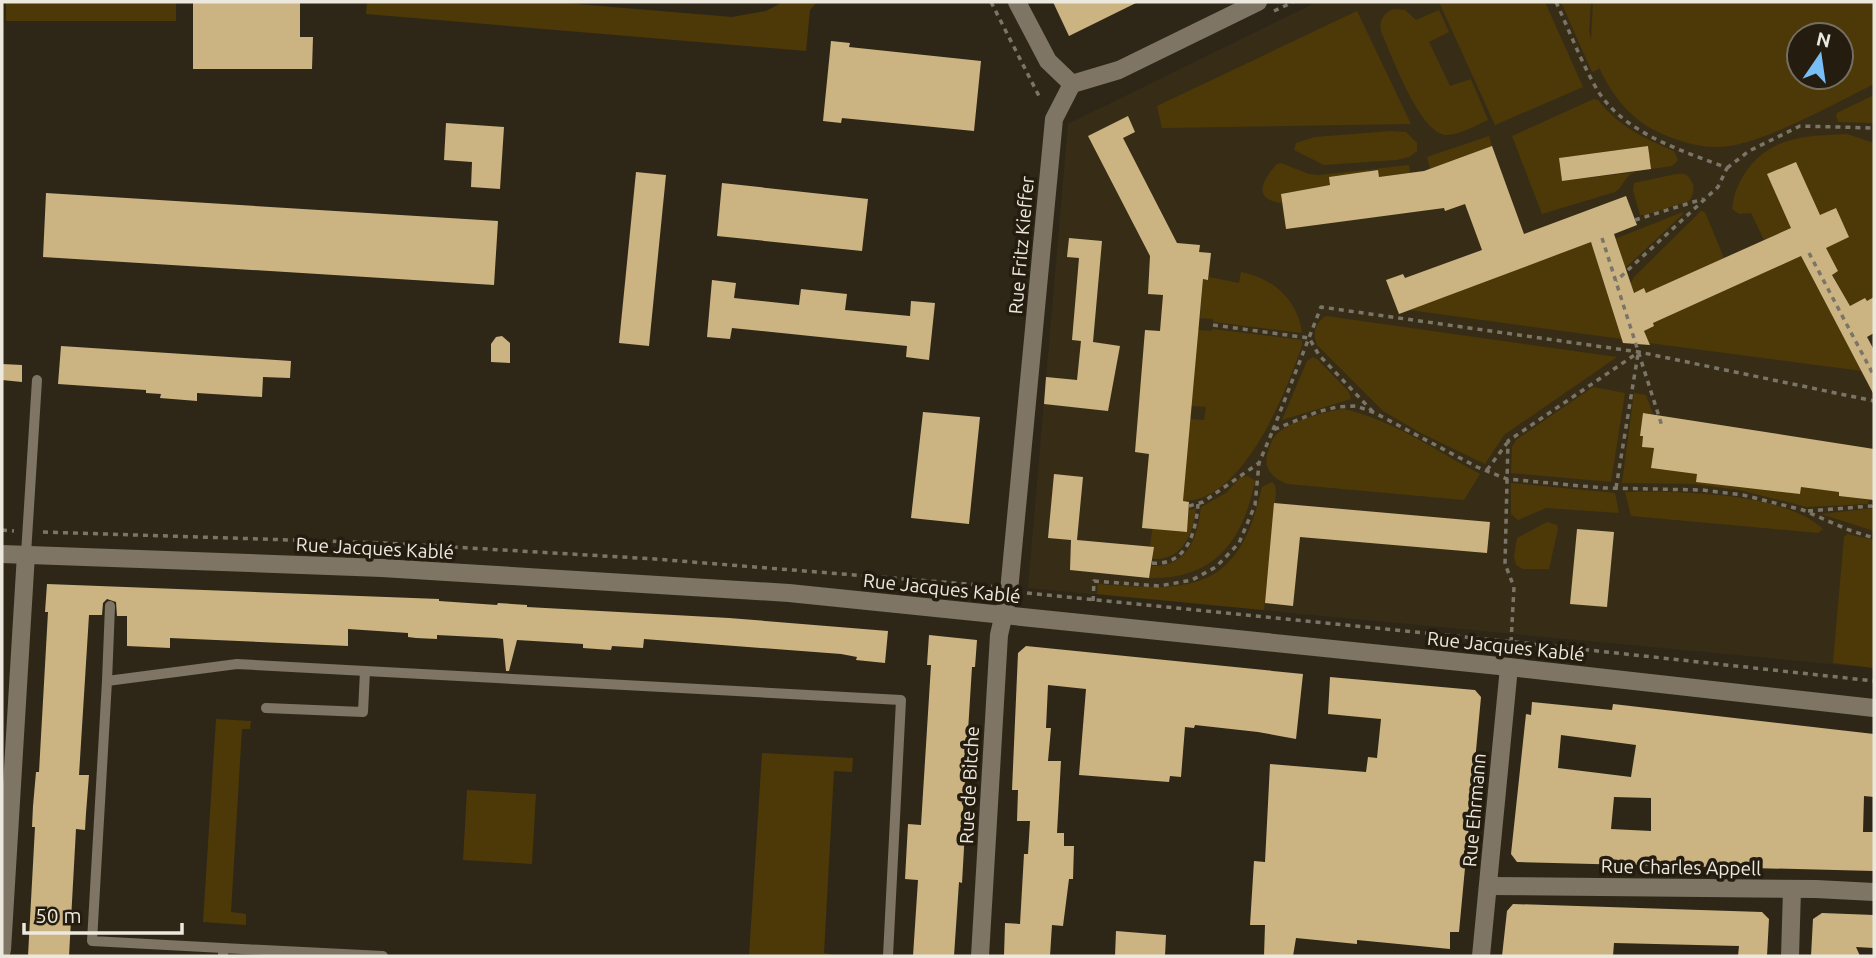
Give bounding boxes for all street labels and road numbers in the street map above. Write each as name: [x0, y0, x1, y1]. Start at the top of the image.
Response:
street label: Rue Fritz Kieffer: [1004, 175, 1038, 315]
street label: Rue Jacques Kablé: [295, 533, 455, 563]
street label: Rue Jacques Kablé: [862, 569, 1022, 607]
street label: Rue Jacques Kablé: [1426, 627, 1586, 665]
street label: Rue de Bitche: [955, 726, 983, 844]
street label: Rue Ehrmann: [1458, 752, 1490, 868]
street label: Rue Charles Appell: [1601, 855, 1761, 879]

